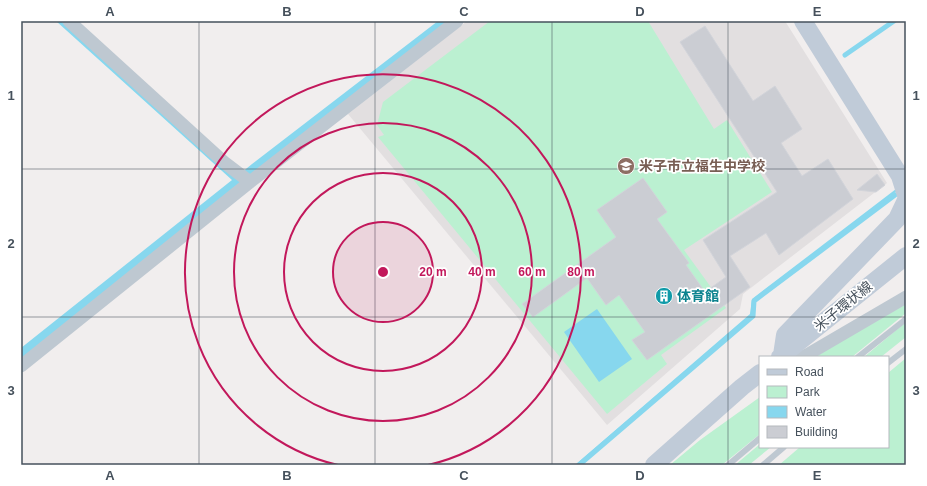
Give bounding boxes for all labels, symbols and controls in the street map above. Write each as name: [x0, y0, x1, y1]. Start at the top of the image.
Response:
text: A: [105, 4, 115, 19]
text: B: [282, 4, 292, 19]
text: C: [459, 4, 469, 19]
text: D: [635, 4, 645, 19]
text: E: [813, 4, 822, 19]
text: 1: [7, 88, 15, 103]
text: 1: [912, 88, 920, 103]
school or university icon: 米子市立福生中学校: [616, 156, 636, 176]
place label: 米子市立福生中学校: [639, 158, 765, 174]
text: 2: [7, 236, 15, 251]
text: 2: [912, 236, 920, 251]
centre of rings: [376, 265, 390, 279]
text: 20 m: [419, 265, 447, 279]
text: 40 m: [468, 265, 496, 279]
text: 60 m: [518, 265, 546, 279]
text: 80 m: [567, 265, 595, 279]
street label: 米子環状線: [811, 278, 875, 334]
building icon: 体育館: [654, 286, 674, 306]
place label: 体育館: [677, 288, 719, 304]
legend: [759, 356, 889, 448]
text: Road: [795, 365, 824, 379]
text: 3: [7, 383, 15, 398]
text: 3: [912, 383, 920, 398]
text: Park: [795, 385, 821, 399]
text: Water: [795, 405, 827, 419]
text: Building: [795, 425, 838, 439]
text: A: [105, 468, 115, 483]
text: B: [282, 468, 292, 483]
text: C: [459, 468, 469, 483]
text: D: [635, 468, 645, 483]
text: E: [813, 468, 822, 483]

